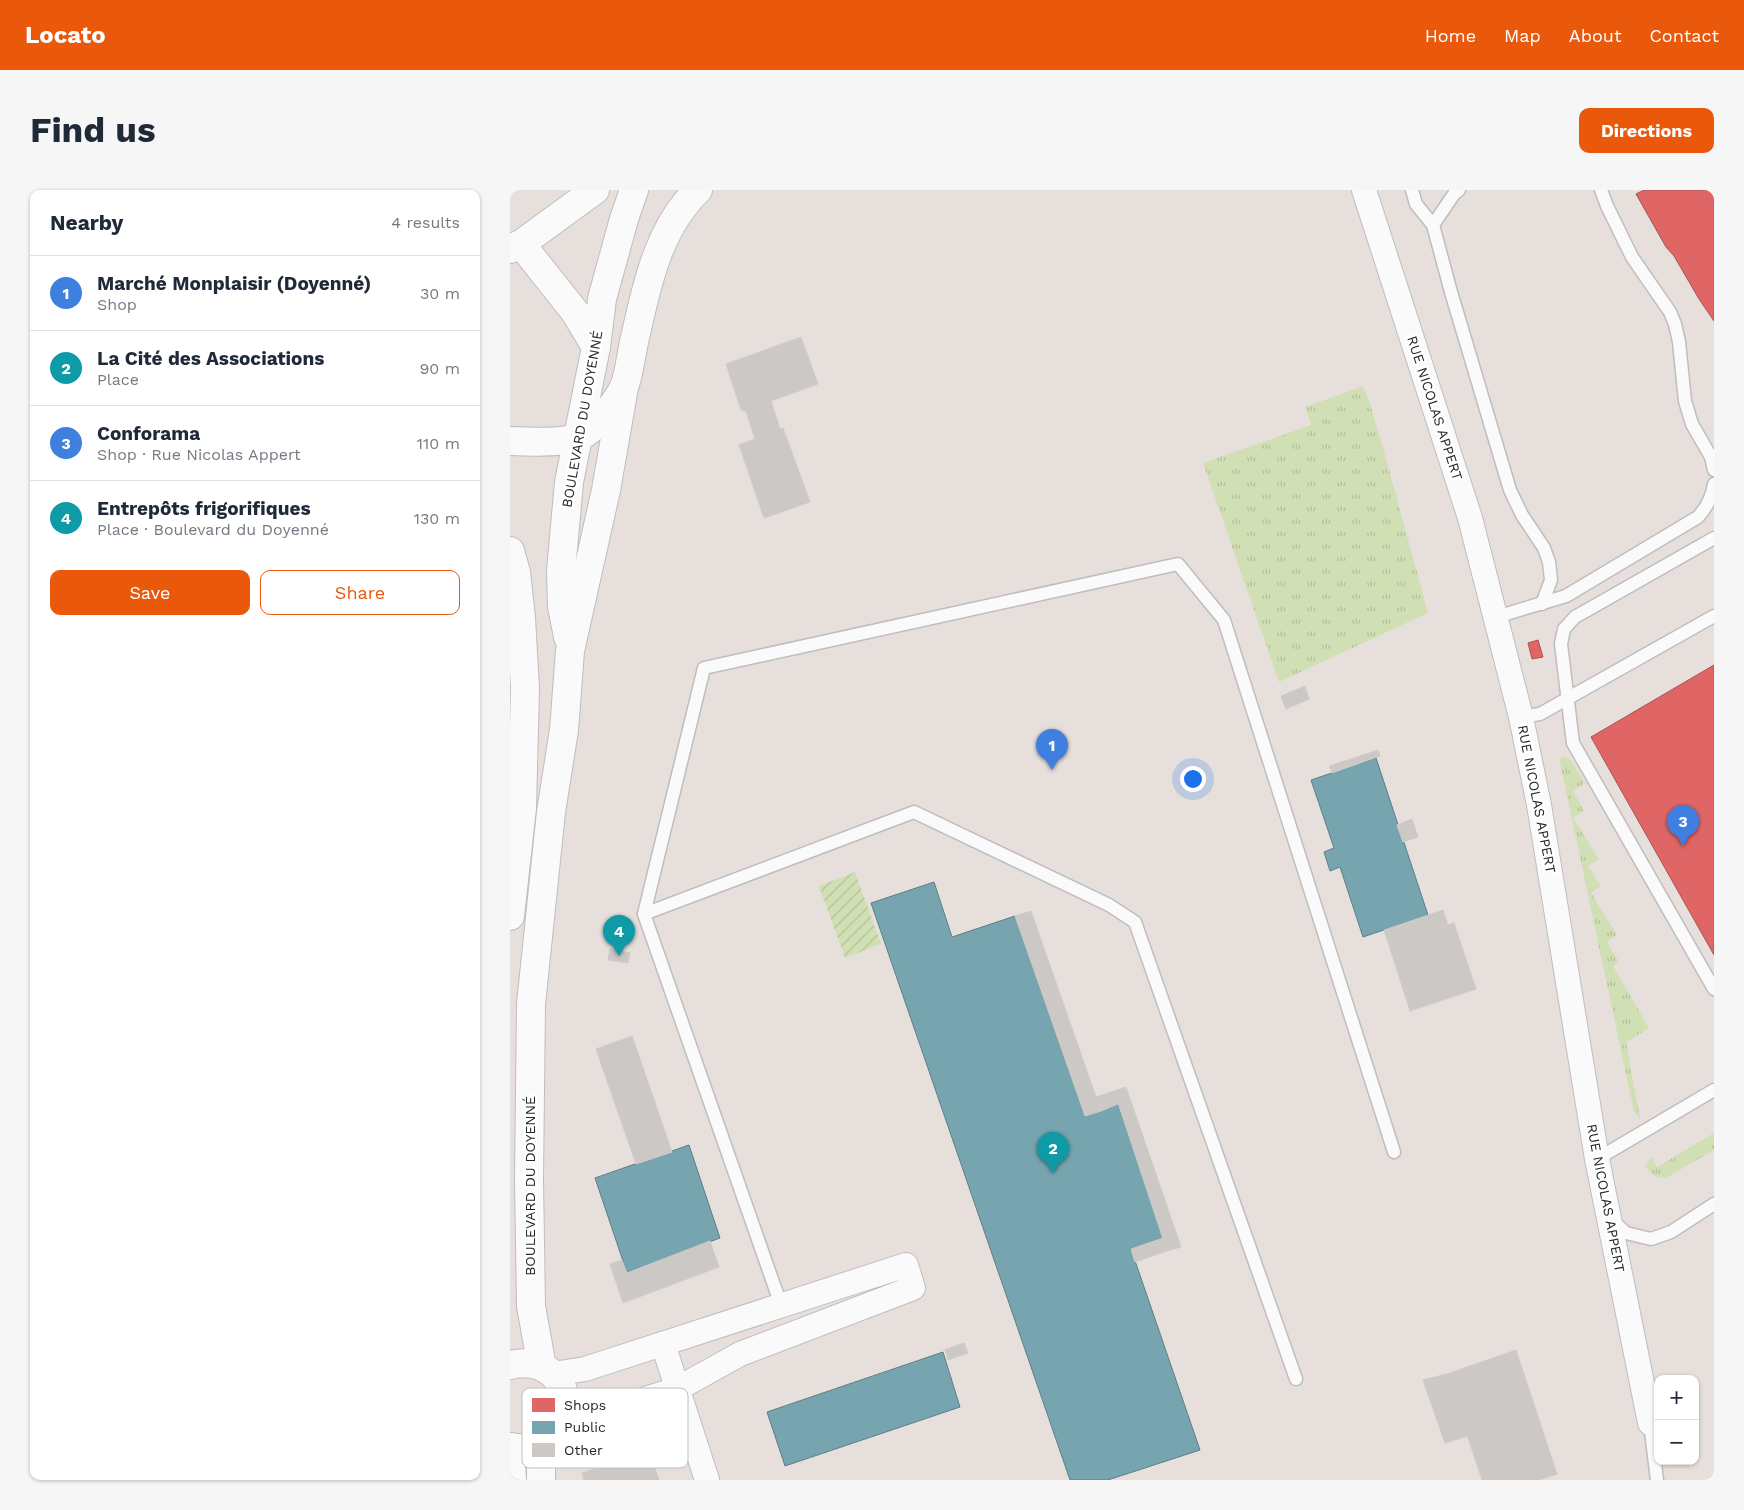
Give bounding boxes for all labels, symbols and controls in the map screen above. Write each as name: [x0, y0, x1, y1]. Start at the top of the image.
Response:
text: Locato: [25, 21, 106, 49]
text: Home: [1425, 25, 1476, 46]
text: Map: [1504, 25, 1541, 46]
text: About: [1569, 25, 1621, 46]
text: Contact: [1649, 25, 1719, 46]
button: Directions: [1579, 108, 1714, 153]
text: Find us: [30, 109, 156, 151]
text: Nearby: [50, 210, 123, 235]
text: 4 results: [391, 213, 460, 232]
text: Marché Monplaisir (Doyenné): [97, 272, 371, 295]
text: 1: [63, 284, 69, 303]
text: 30 m: [420, 284, 460, 303]
text: Shop: [97, 295, 137, 314]
street label: BOULEVARD DU DOYENNÉ: [559, 329, 605, 509]
street label: RUE NICOLAS APPERT: [1404, 334, 1466, 483]
text: La Cité des Associations: [97, 347, 324, 370]
text: 2: [61, 359, 71, 378]
text: 90 m: [419, 359, 460, 378]
text: Place: [97, 370, 139, 389]
text: Conforama: [97, 422, 200, 445]
text: 3: [61, 434, 71, 453]
text: 110 m: [417, 434, 460, 453]
text: Shop · Rue Nicolas Appert: [97, 445, 301, 464]
text: Entrepôts frigorifiques: [97, 497, 311, 520]
text: 4: [61, 509, 71, 528]
text: 130 m: [414, 509, 460, 528]
text: Place · Boulevard du Doyenné: [97, 520, 329, 539]
button: Save: [50, 570, 250, 615]
button: Share: [260, 570, 460, 615]
street label: RUE NICOLAS APPERT: [1515, 723, 1559, 875]
pin: 1: [1036, 729, 1068, 770]
your location: [1180, 766, 1206, 792]
pin: 3: [1667, 805, 1699, 846]
pin: 4: [603, 915, 635, 956]
street label: BOULEVARD DU DOYENNÉ: [522, 1096, 538, 1276]
street label: RUE NICOLAS APPERT: [1584, 1122, 1628, 1274]
pin: 2: [1037, 1132, 1069, 1173]
map controls: [1654, 1375, 1699, 1465]
button: +: [1654, 1375, 1699, 1420]
legend: [522, 1388, 688, 1468]
text: Shops: [564, 1397, 606, 1413]
text: Public: [564, 1419, 606, 1435]
button: −: [1654, 1420, 1699, 1465]
text: Other: [564, 1442, 603, 1458]

